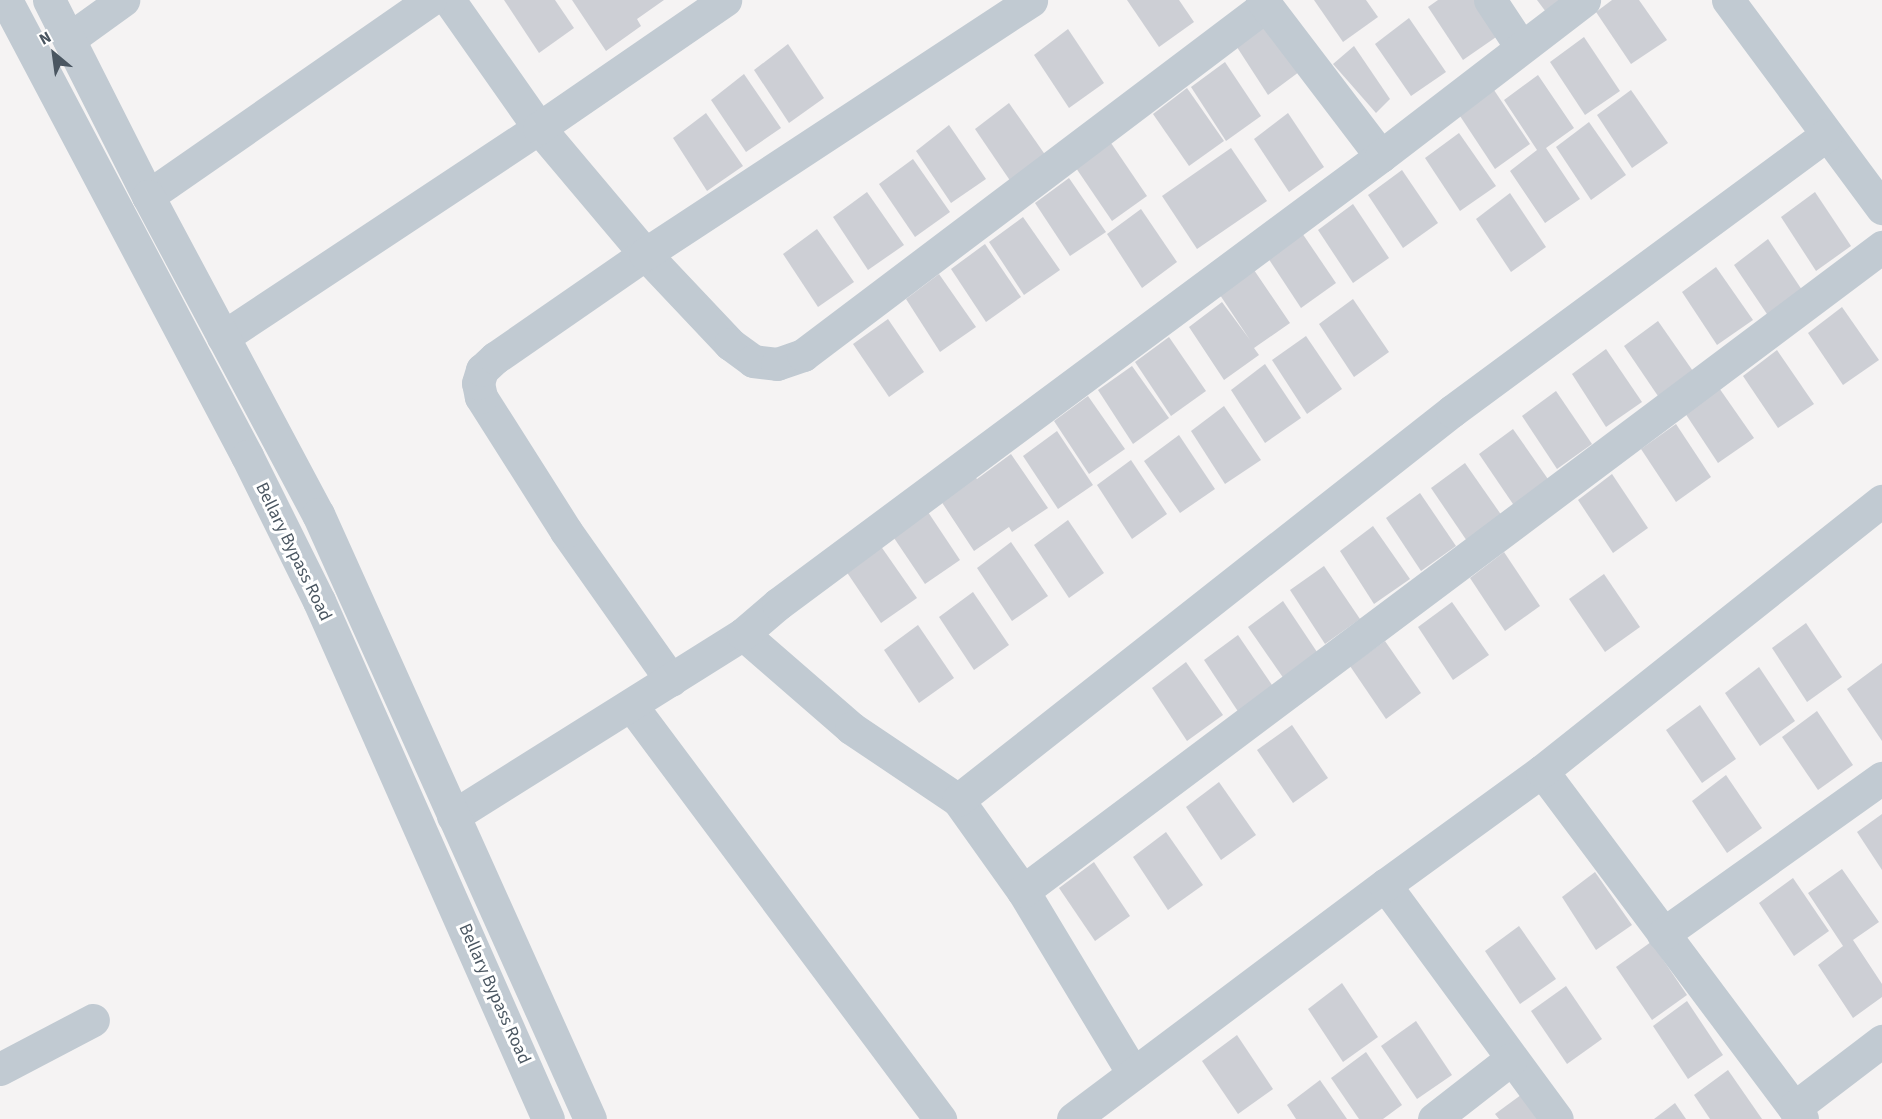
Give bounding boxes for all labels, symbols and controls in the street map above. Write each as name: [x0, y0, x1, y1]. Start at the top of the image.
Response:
north arrow: [24, 24, 84, 84]
text: N: [35, 26, 55, 50]
street label: Bellary Bypass Road: [250, 479, 336, 625]
street label: Bellary Bypass Road: [453, 920, 535, 1068]

